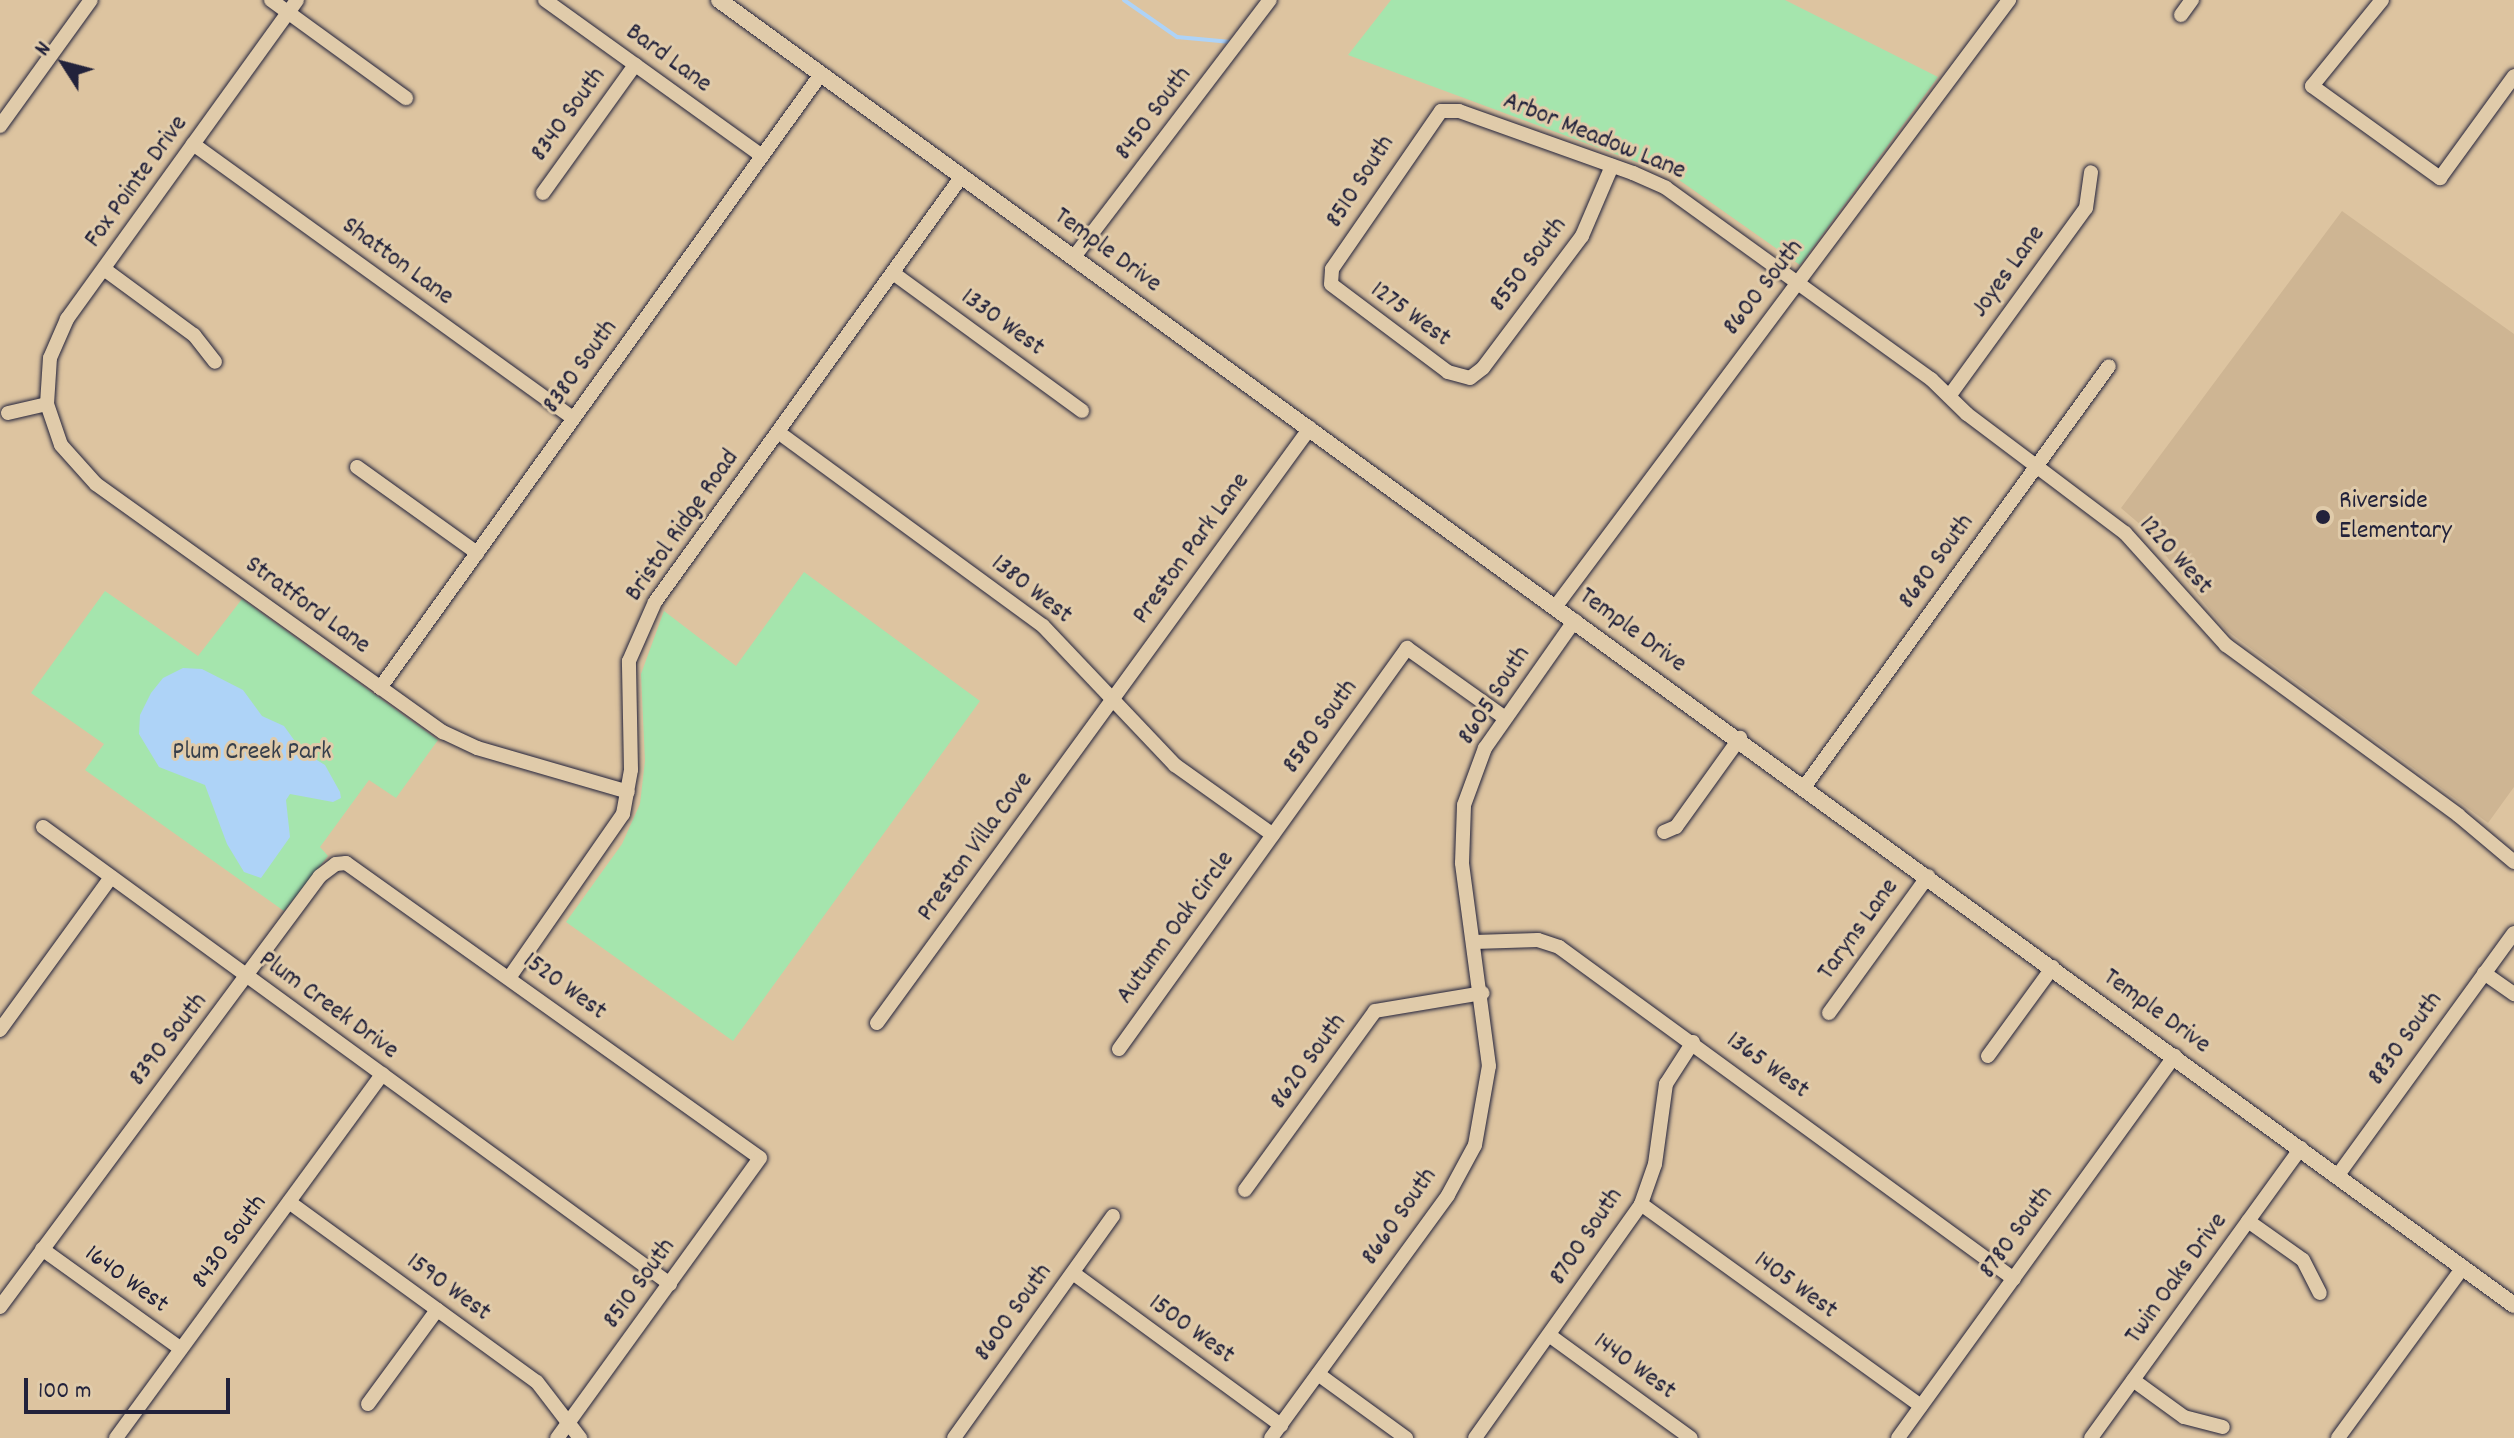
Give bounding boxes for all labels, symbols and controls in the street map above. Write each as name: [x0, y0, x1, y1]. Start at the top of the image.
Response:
street label: Bard Lane: [619, 17, 717, 101]
north arrow: [24, 24, 104, 104]
text: N: [28, 36, 60, 63]
street label: 8450 South: [1109, 61, 1199, 167]
street label: 8340 South: [524, 62, 614, 168]
street label: Arbor Meadow Lane: [1498, 86, 1690, 188]
street label: Fox Pointe Drive: [79, 110, 195, 254]
street label: 8510 South: [1320, 130, 1402, 234]
street label: Temple Drive: [1047, 202, 1167, 300]
street label: Shatton Lane: [335, 211, 459, 313]
street label: 8550 South: [1483, 212, 1575, 318]
street label: Joyes Lane: [1965, 220, 2053, 324]
street label: 8600 South: [1717, 234, 1811, 342]
street label: 1275 West: [1364, 275, 1456, 355]
street label: 1330 West: [954, 282, 1050, 364]
street label: 8380 South: [537, 314, 625, 420]
street label: Bristol Ridge Road: [619, 444, 747, 608]
street label: Preston Park Lane: [1127, 467, 1257, 631]
place label: Riverside Elementary: [2339, 486, 2452, 548]
marker: Riverside Elementary: [2314, 508, 2332, 526]
street label: 8680 South: [1892, 509, 1982, 615]
street label: 1220 West: [2131, 510, 2219, 602]
street label: 1380 West: [984, 549, 1078, 631]
street label: Stratford Lane: [238, 550, 376, 662]
street label: Temple Drive: [1572, 582, 1692, 680]
street label: 8605 South: [1452, 641, 1538, 751]
street label: 8580 South: [1276, 674, 1366, 780]
park label: Plum Creek Park: [172, 737, 332, 769]
street label: Preston Villa Cove: [911, 766, 1041, 928]
street label: Autumn Oak Circle: [1110, 846, 1242, 1010]
street label: Taryns Lane: [1812, 873, 1906, 987]
street label: Plum Creek Drive: [252, 945, 404, 1067]
street label: 1520 West: [516, 946, 612, 1028]
street label: Temple Drive: [2096, 963, 2216, 1061]
street label: 8830 South: [2362, 986, 2450, 1092]
street label: 8390 South: [123, 987, 215, 1093]
street label: 8620 South: [1264, 1008, 1354, 1116]
street label: 1365 West: [1719, 1025, 1815, 1107]
street label: 8660 South: [1355, 1162, 1445, 1272]
street label: 8780 South: [1973, 1181, 2061, 1285]
street label: 8700 South: [1543, 1183, 1631, 1291]
street label: 8430 South: [185, 1189, 275, 1295]
street label: Twin Oaks Drive: [2119, 1207, 2235, 1351]
street label: 8510 South: [597, 1233, 683, 1335]
street label: 1640 West: [78, 1239, 174, 1321]
street label: 1405 West: [1747, 1245, 1843, 1327]
street label: 1590 West: [400, 1247, 496, 1329]
street label: 8600 South: [968, 1258, 1060, 1368]
street label: 1500 West: [1142, 1288, 1240, 1372]
street label: 1440 West: [1587, 1327, 1681, 1407]
scale bar: [28, 1362, 234, 1412]
text: 100 m: [38, 1375, 91, 1409]

